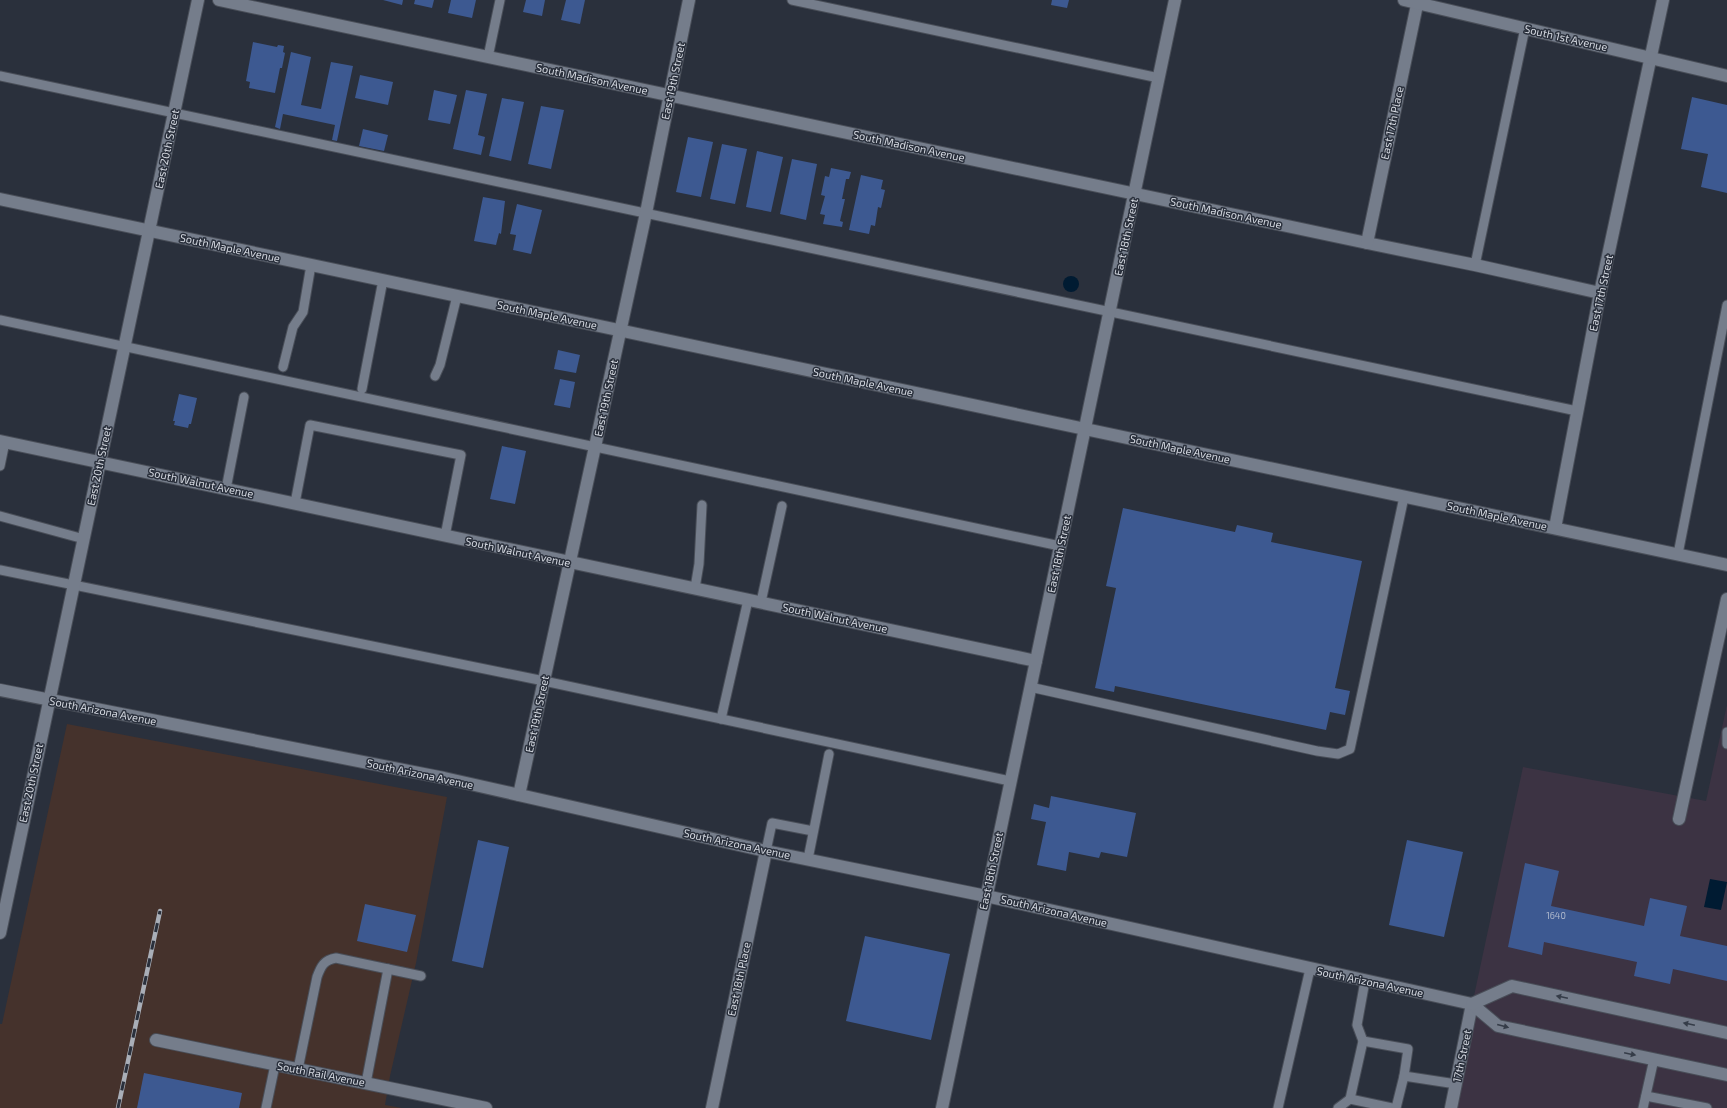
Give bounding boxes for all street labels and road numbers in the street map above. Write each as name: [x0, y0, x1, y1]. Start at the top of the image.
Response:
street label: South 1st Avenue: [1523, 22, 1609, 53]
street label: East 19th Street: [658, 41, 687, 121]
street label: South Madison Avenue: [535, 60, 649, 97]
street label: East 17th Place: [1377, 85, 1406, 161]
street label: East 20th Street: [152, 108, 181, 190]
street label: South Madison Avenue: [852, 127, 966, 164]
street label: South Madison Avenue: [1169, 194, 1283, 231]
street label: East 18th Street: [1111, 197, 1140, 277]
street label: South Maple Avenue: [179, 231, 281, 264]
street label: East 17th Street: [1586, 253, 1615, 332]
street label: South Maple Avenue: [496, 298, 598, 331]
street label: East 19th Street: [591, 358, 620, 438]
street label: South Maple Avenue: [812, 365, 914, 398]
street label: East 20th Street: [84, 425, 113, 507]
street label: South Maple Avenue: [1129, 432, 1231, 465]
street label: South Walnut Avenue: [147, 465, 255, 500]
street label: South Maple Avenue: [1446, 499, 1548, 532]
street label: East 18th Street: [1044, 514, 1073, 594]
street label: South Walnut Avenue: [464, 534, 572, 569]
street label: South Walnut Avenue: [781, 600, 889, 635]
street label: East 19th Street: [522, 674, 551, 754]
street label: South Arizona Avenue: [48, 694, 158, 727]
street label: East 20th Street: [16, 742, 45, 824]
street label: South Arizona Avenue: [366, 756, 475, 791]
street label: South Arizona Avenue: [683, 826, 792, 861]
street label: East 18th Street: [976, 831, 1005, 911]
street label: South Arizona Avenue: [1000, 892, 1109, 929]
street label: East 18th Place: [724, 941, 753, 1017]
street label: South Arizona Avenue: [1316, 964, 1425, 999]
street label: 17th Street: [1450, 1028, 1473, 1083]
street label: South Rail Avenue: [276, 1059, 366, 1088]

